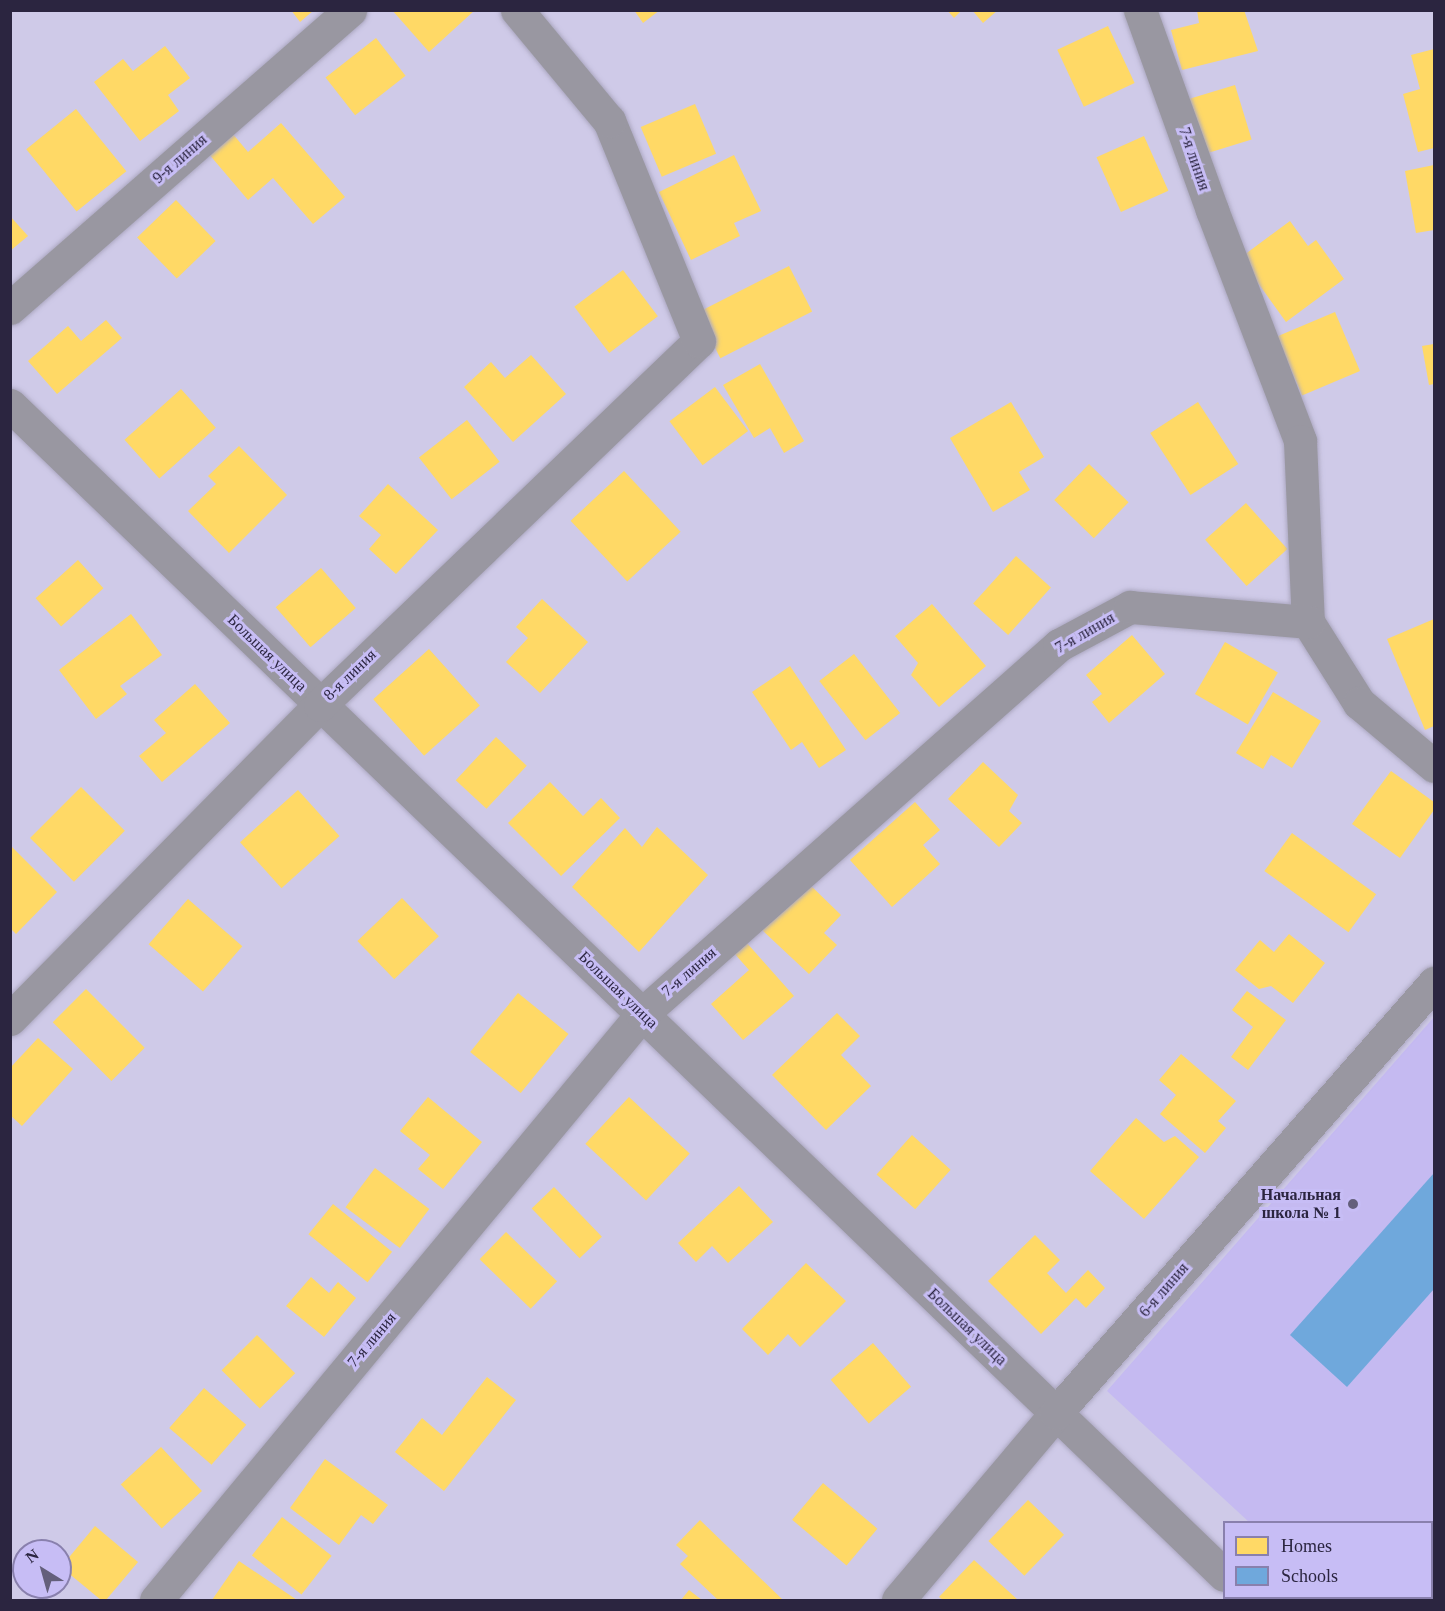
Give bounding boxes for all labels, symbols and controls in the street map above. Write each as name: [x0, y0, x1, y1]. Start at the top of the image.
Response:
street label: 7-я линия: [1174, 125, 1214, 193]
street label: 9-я линия: [149, 130, 211, 188]
street label: 7-я линия: [1052, 608, 1118, 658]
street label: Большая улица: [223, 610, 311, 696]
street label: 8-я линия: [320, 645, 380, 705]
street label: 7-я линия: [658, 943, 720, 1001]
street label: Большая улица: [574, 947, 662, 1033]
place label: Начальная школа № 1: [1261, 1185, 1341, 1223]
marker: Начальная школа № 1: [1346, 1197, 1360, 1211]
street label: 6-я линия: [1135, 1259, 1193, 1321]
street label: Большая улица: [923, 1284, 1011, 1370]
street label: 7-я линия: [344, 1309, 400, 1371]
legend: [1223, 1521, 1433, 1599]
text: Homes: [1281, 1536, 1332, 1556]
north arrow: [12, 1539, 72, 1599]
text: N: [22, 1546, 42, 1566]
text: Schools: [1281, 1566, 1338, 1586]

